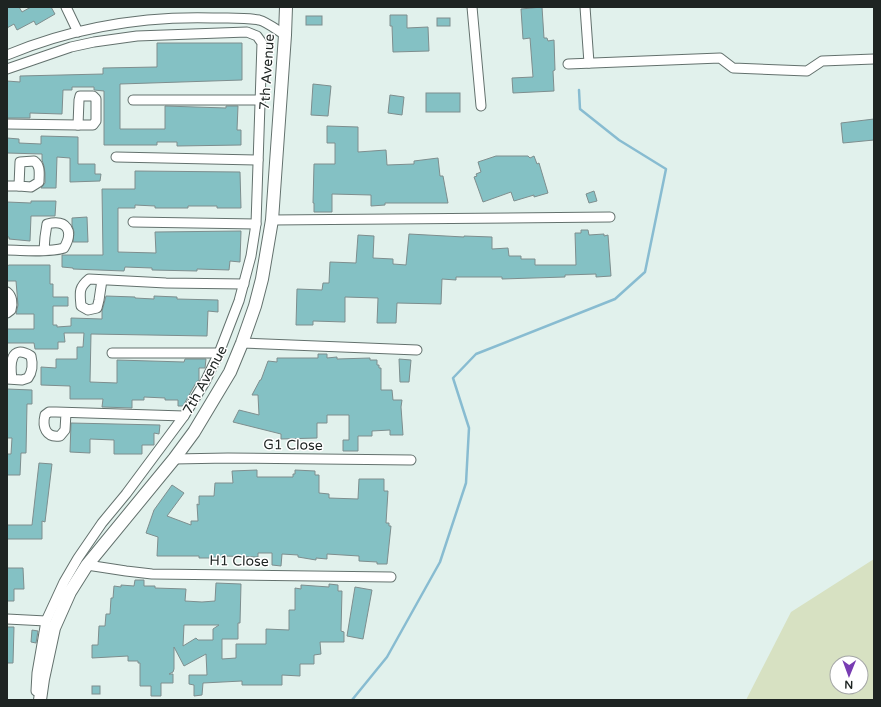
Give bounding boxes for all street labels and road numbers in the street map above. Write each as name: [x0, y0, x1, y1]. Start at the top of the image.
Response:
street label: 7th Avenue: [256, 33, 278, 111]
street label: 7th Avenue: [179, 342, 231, 418]
street label: G1 Close: [263, 436, 323, 454]
street label: H1 Close: [209, 552, 269, 570]

